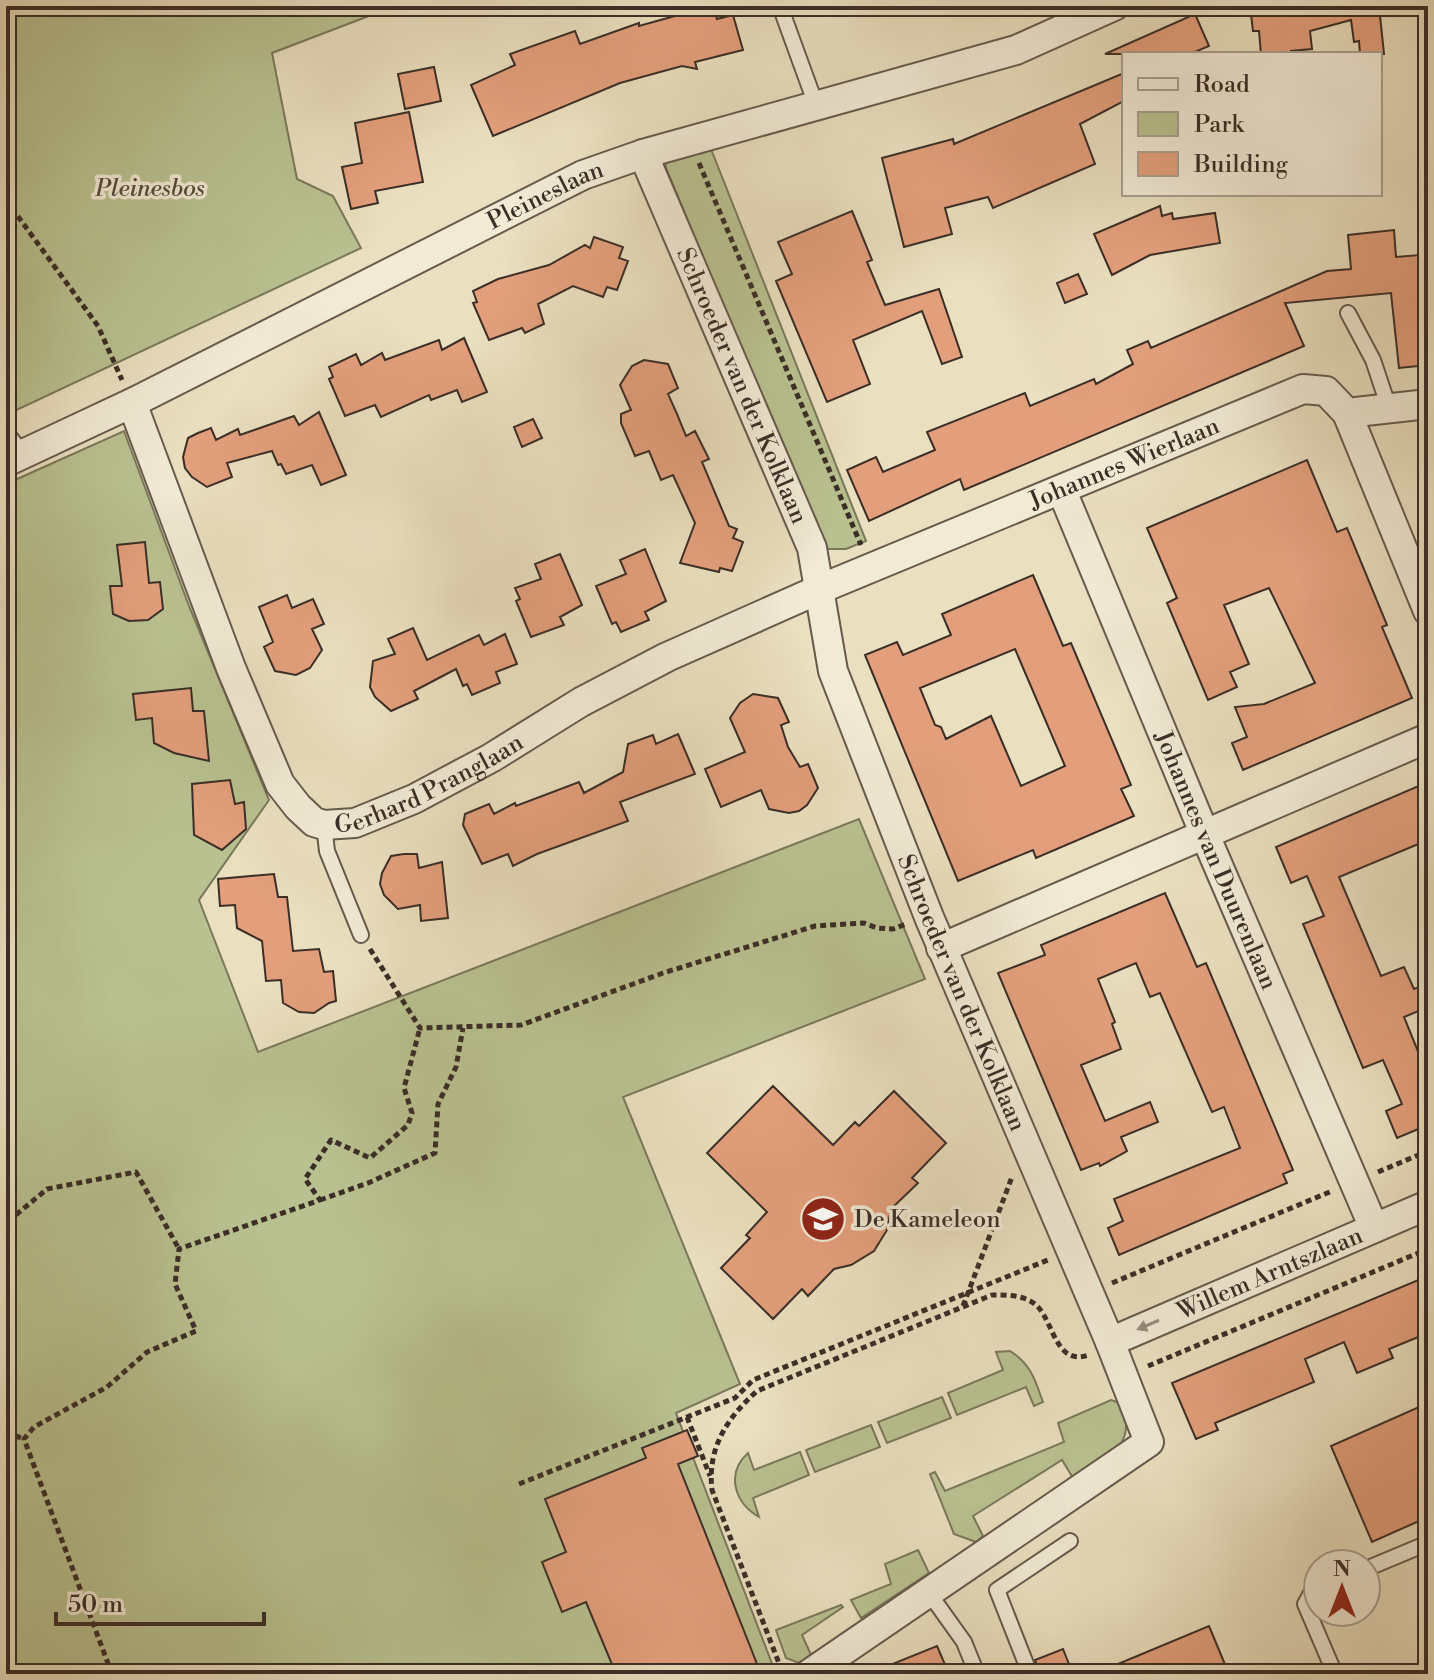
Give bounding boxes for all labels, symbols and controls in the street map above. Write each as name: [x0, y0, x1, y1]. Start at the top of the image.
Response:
legend: [1122, 52, 1382, 196]
text: Road: [1194, 70, 1250, 100]
text: Park: [1194, 110, 1245, 140]
text: Building: [1193, 150, 1288, 180]
street label: Pleineslaan: [482, 155, 608, 237]
park label: Pleinesbos: [94, 174, 205, 204]
street label: Schroeder van der Kolklaan: [669, 243, 814, 529]
street label: Johannes Wierlaan: [1024, 411, 1224, 517]
street label: Johannes van Duurenlaan: [1147, 726, 1284, 994]
street label: Gerhard Pranglaan: [333, 728, 529, 840]
street label: Schroeder van der Kolklaan: [890, 850, 1032, 1136]
school or university icon: De Kameleon: [799, 1195, 847, 1243]
place label: De Kameleon: [854, 1205, 1000, 1235]
street label: Willem Arntszlaan: [1172, 1221, 1368, 1328]
one-way arrow: [1136, 1319, 1160, 1332]
north arrow: [1302, 1548, 1382, 1628]
text: N: [1333, 1556, 1351, 1583]
scale bar: [56, 1576, 264, 1626]
text: 50 m: [68, 1590, 123, 1620]

